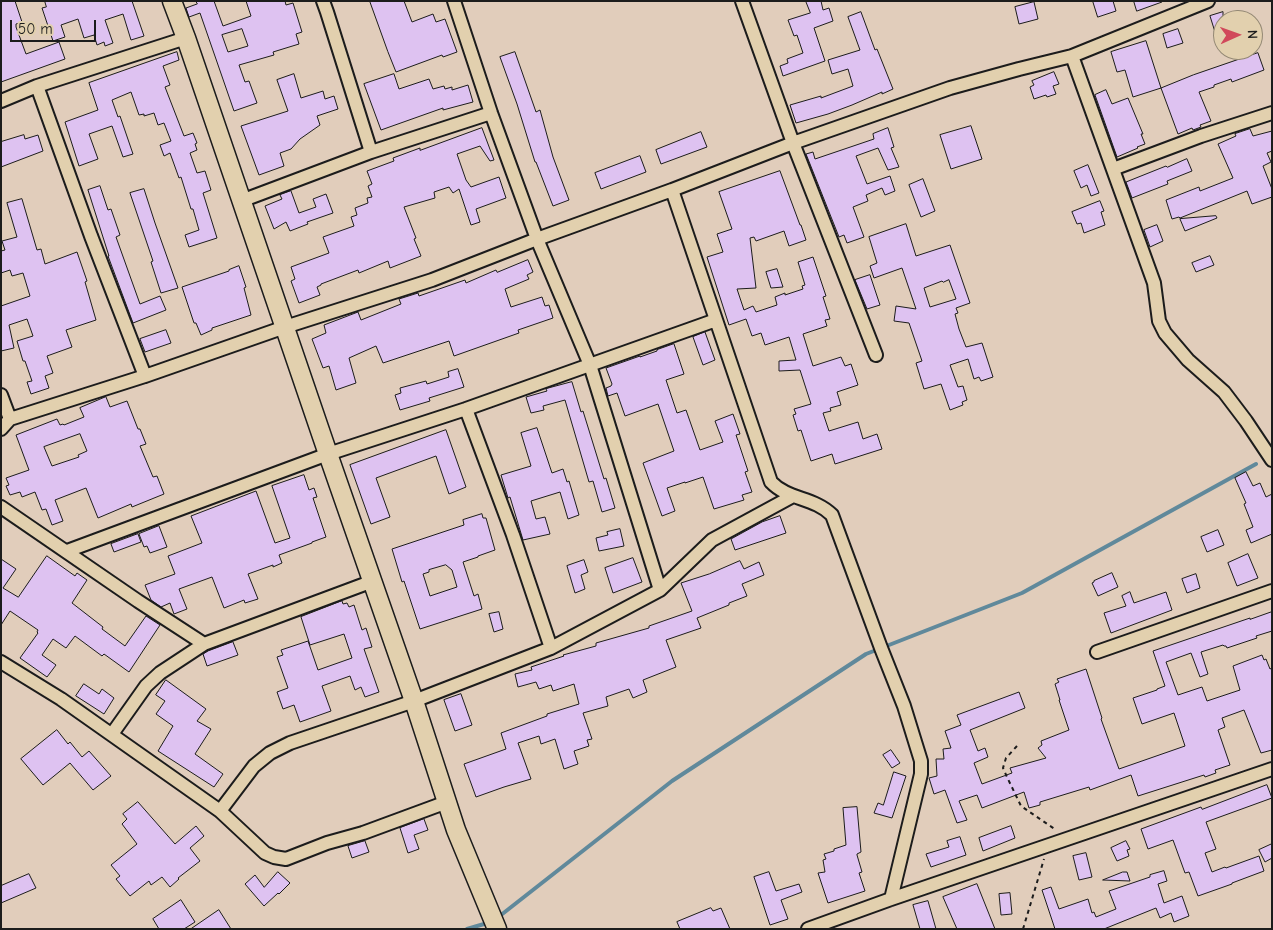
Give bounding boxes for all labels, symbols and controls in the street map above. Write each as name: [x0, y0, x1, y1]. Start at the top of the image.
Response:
scale bar: [12, 10, 99, 42]
north arrow: [1213, 10, 1263, 60]
text: 50 m: [18, 20, 53, 38]
text: N: [1244, 30, 1261, 39]

